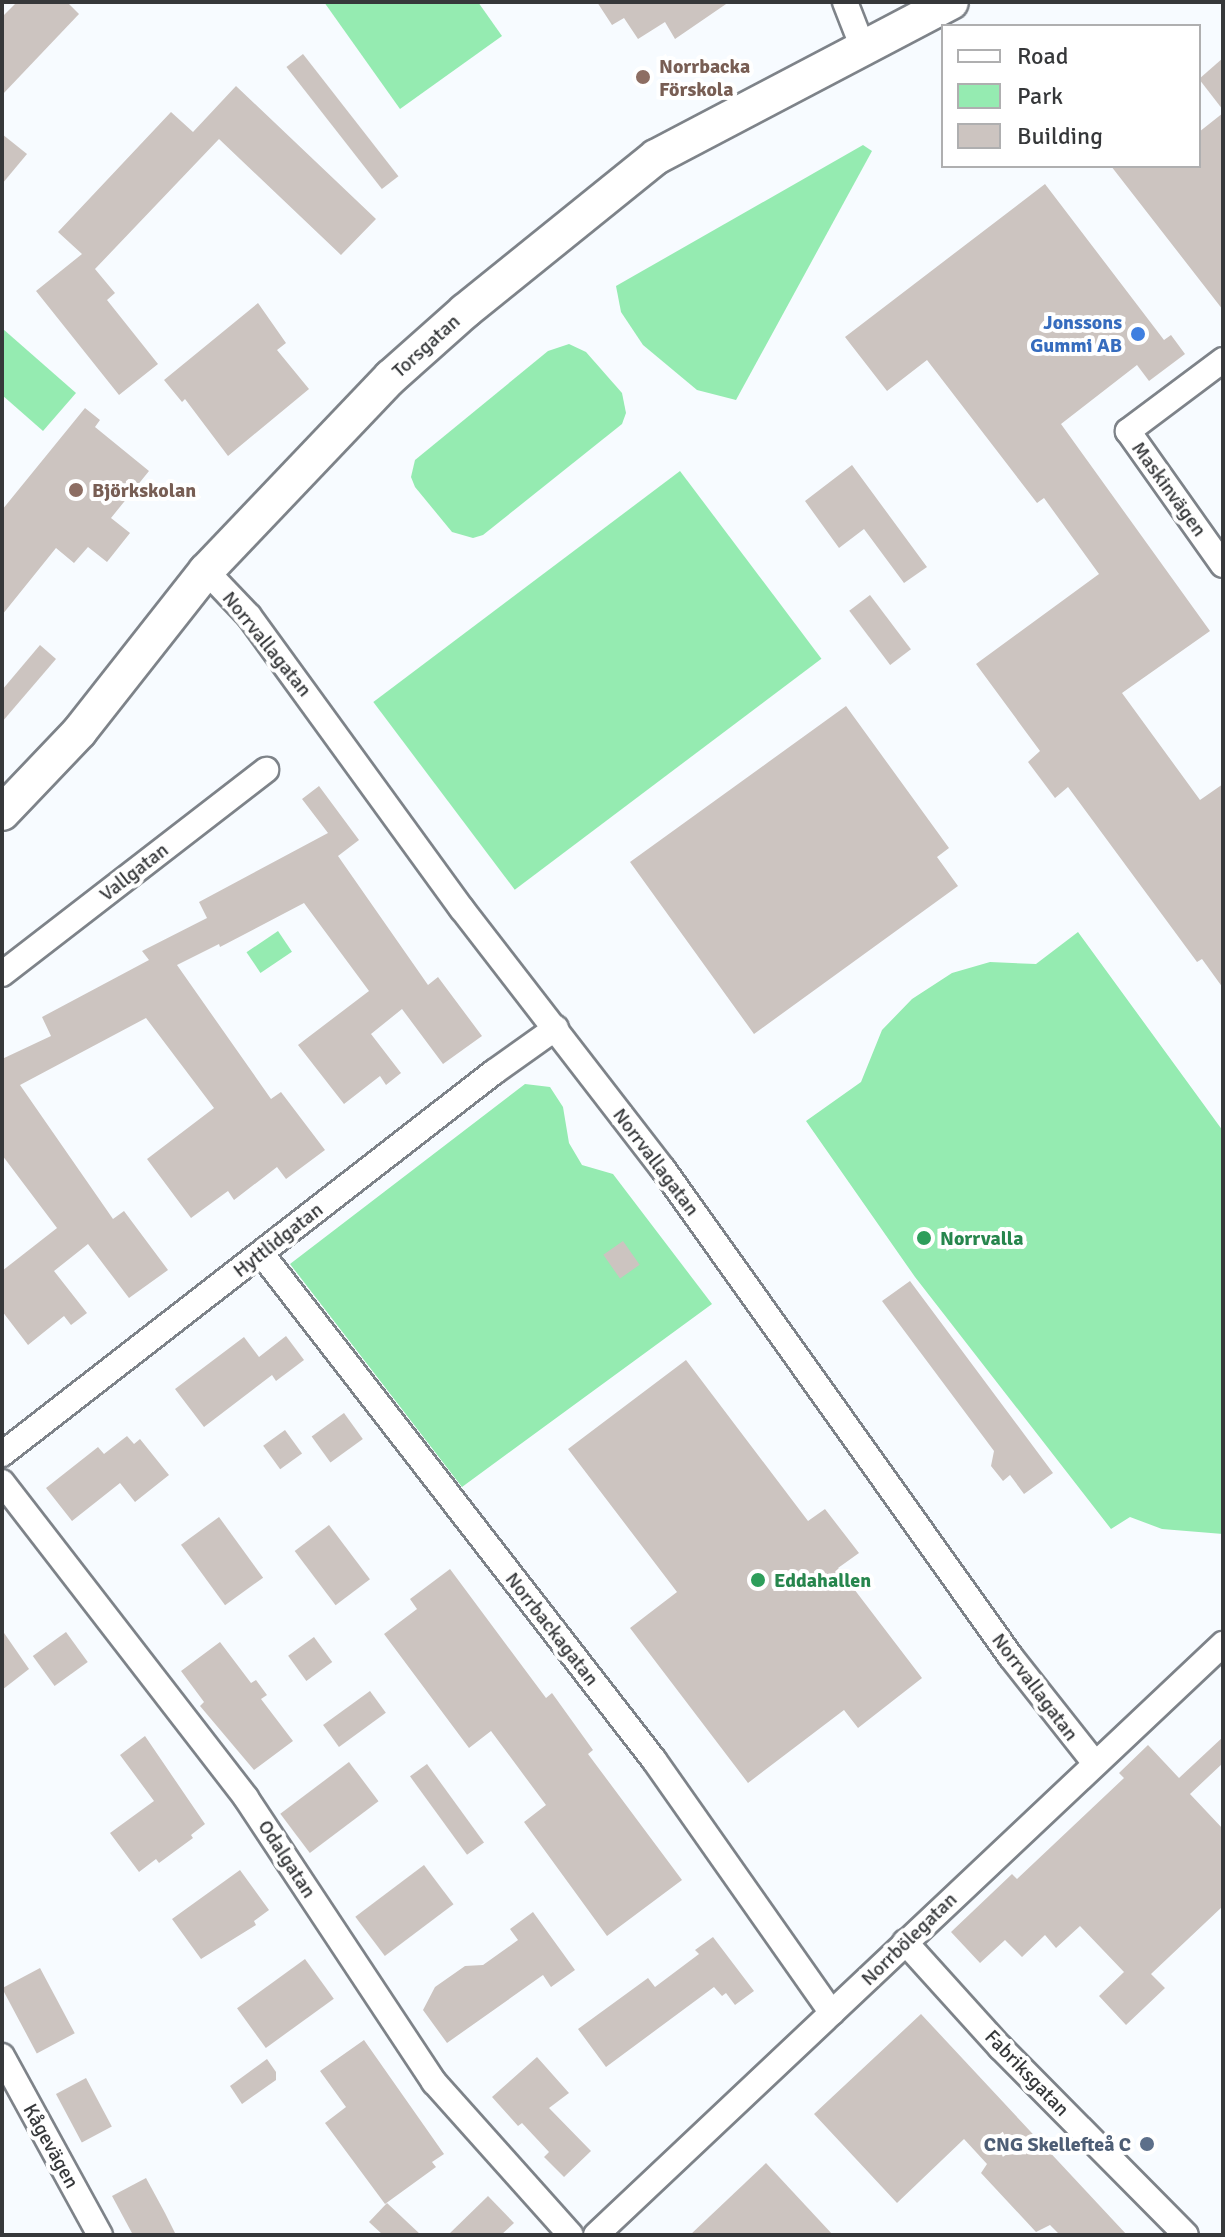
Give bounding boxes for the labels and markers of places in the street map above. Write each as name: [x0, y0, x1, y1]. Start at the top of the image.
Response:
place label: Norrbacka Förskola: [659, 54, 750, 101]
marker: Norrbacka Förskola: [634, 68, 652, 86]
place label: Jonssons Gummi AB: [1030, 310, 1122, 357]
marker: Jonssons Gummi AB: [1129, 325, 1147, 343]
place label: Björkskolan: [92, 478, 196, 502]
marker: Björkskolan: [67, 481, 85, 499]
place label: Norrvalla: [940, 1226, 1023, 1250]
marker: Norrvalla: [915, 1229, 933, 1247]
place label: Eddahallen: [774, 1568, 871, 1592]
marker: Eddahallen: [749, 1571, 767, 1589]
place label: CNG Skellefteå C: [984, 2132, 1131, 2156]
marker: CNG Skellefteå C: [1138, 2135, 1156, 2153]

